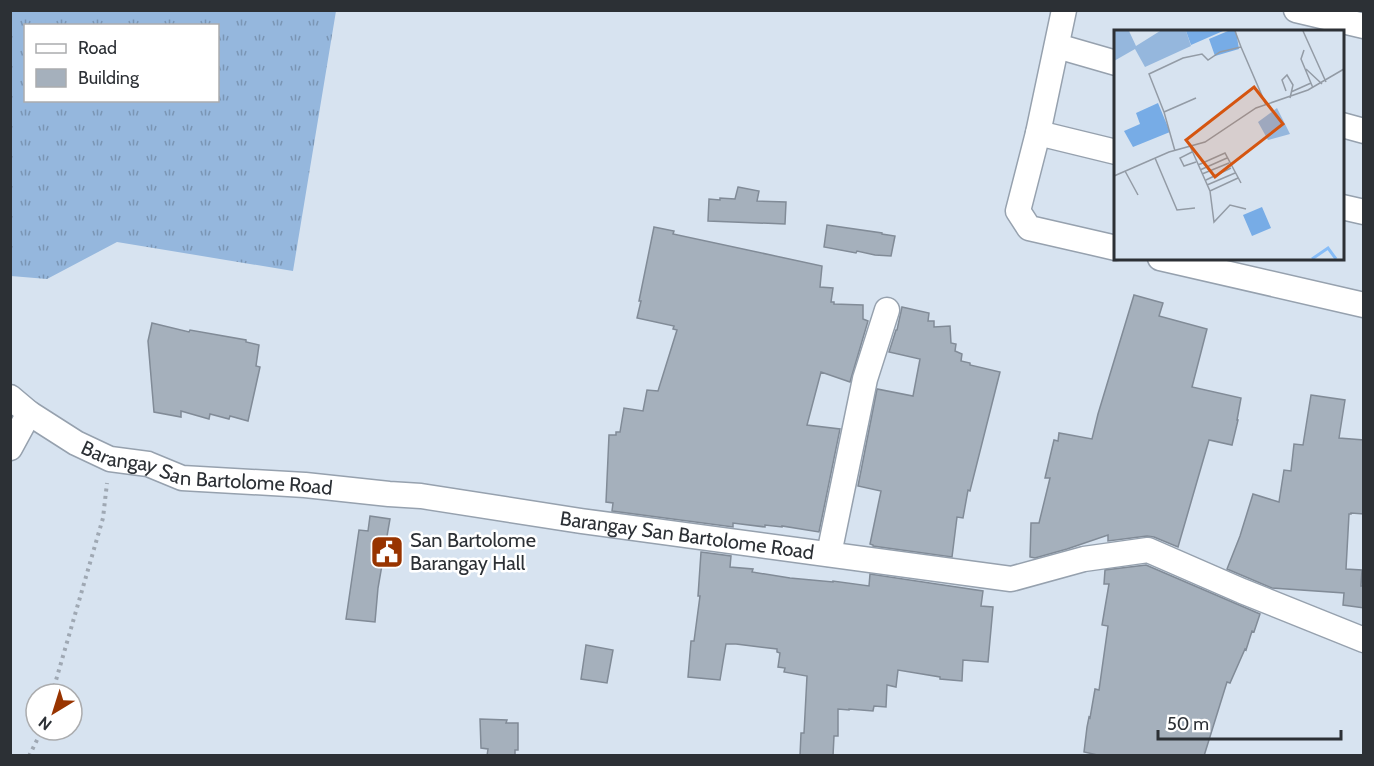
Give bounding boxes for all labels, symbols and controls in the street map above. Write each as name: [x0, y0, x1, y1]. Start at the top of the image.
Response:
legend: [24, 24, 219, 102]
inset map: [1114, 30, 1344, 260]
text: Road: [78, 37, 117, 59]
text: Building: [78, 67, 140, 89]
street label: Barangay San Bartolome Road: [77, 435, 334, 500]
street label: Barangay San Bartolome Road: [558, 506, 816, 564]
place label: San Bartolome Barangay Hall: [410, 528, 536, 575]
public building icon: San Bartolome Barangay Hall: [369, 534, 405, 570]
north arrow: [24, 682, 84, 742]
scale bar: [1158, 703, 1341, 741]
text: N: [35, 712, 55, 734]
text: 50 m: [1167, 713, 1209, 735]

